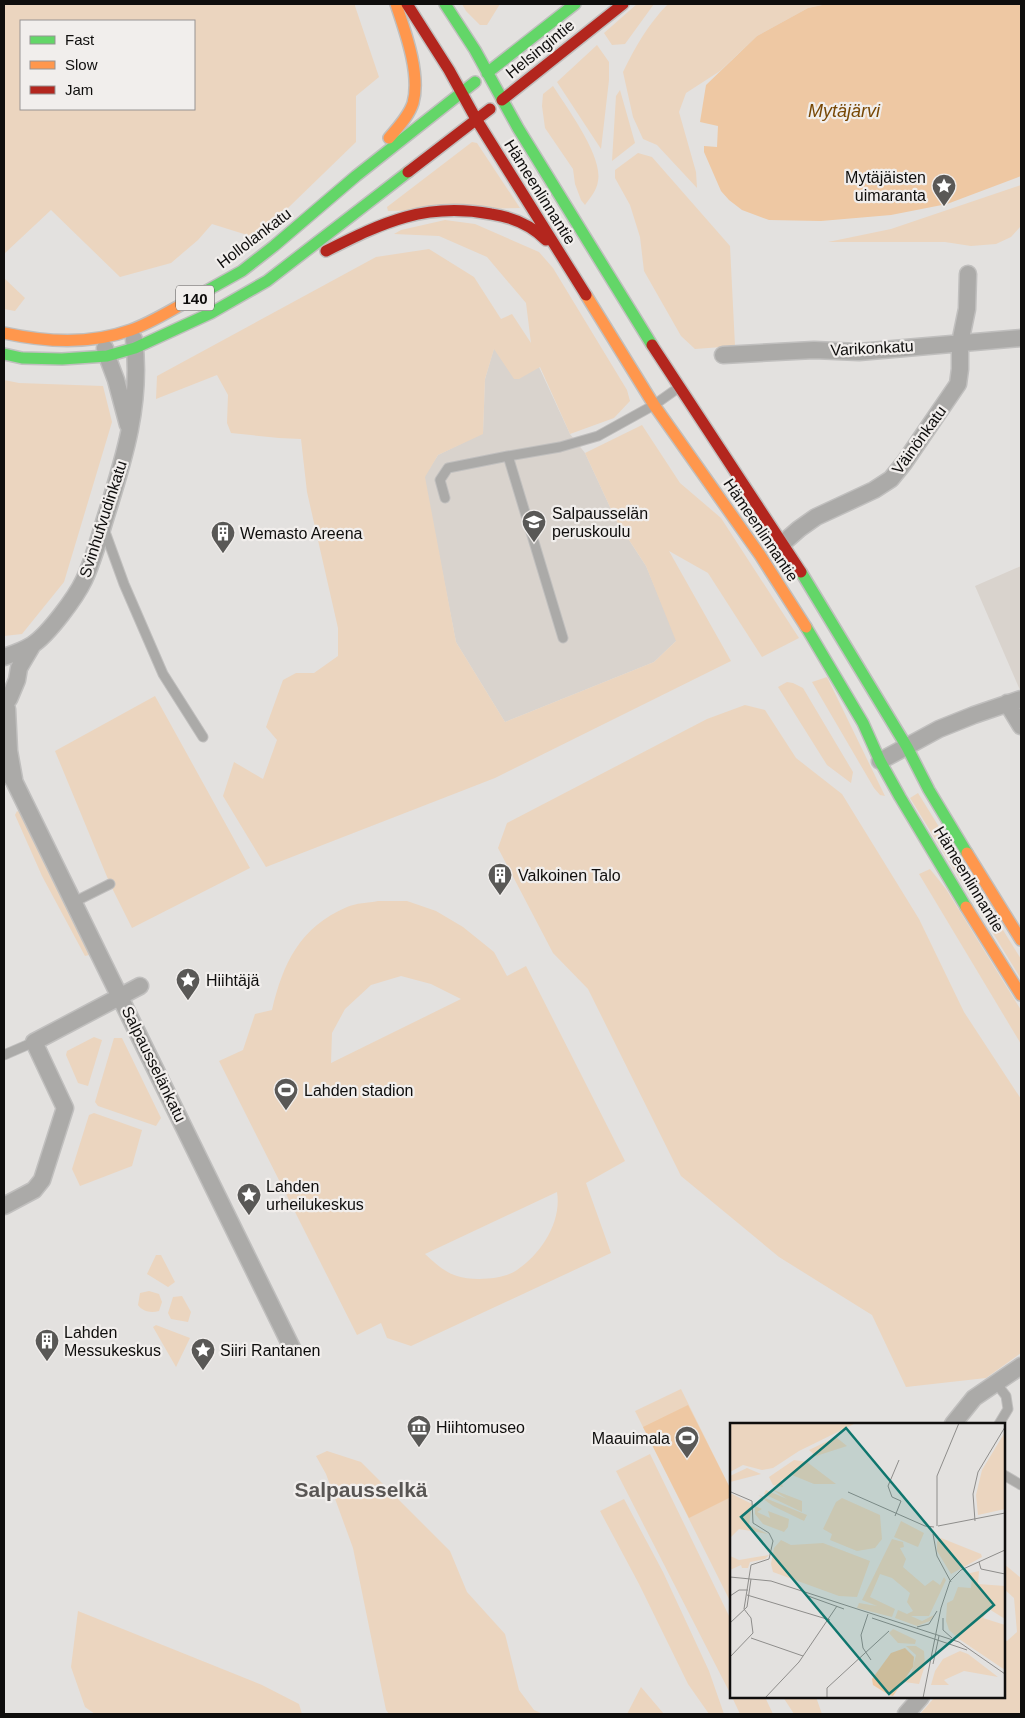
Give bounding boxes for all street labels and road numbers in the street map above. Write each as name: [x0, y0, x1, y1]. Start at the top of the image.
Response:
street label: Helsingintie: [503, 16, 578, 82]
street label: Hämeenlinnantie: [501, 137, 579, 248]
street label: Hollolankatu: [214, 205, 294, 271]
road number: 140: [176, 286, 214, 310]
street label: Varikonkatu: [830, 337, 914, 359]
street label: Väinönkatu: [889, 403, 949, 477]
street label: Svinhufvudinkatu: [76, 458, 130, 580]
street label: Hämeenlinnantie: [720, 475, 802, 585]
street label: Hämeenlinnantie: [931, 823, 1007, 935]
street label: Salpausselänkatu: [119, 1004, 189, 1124]

